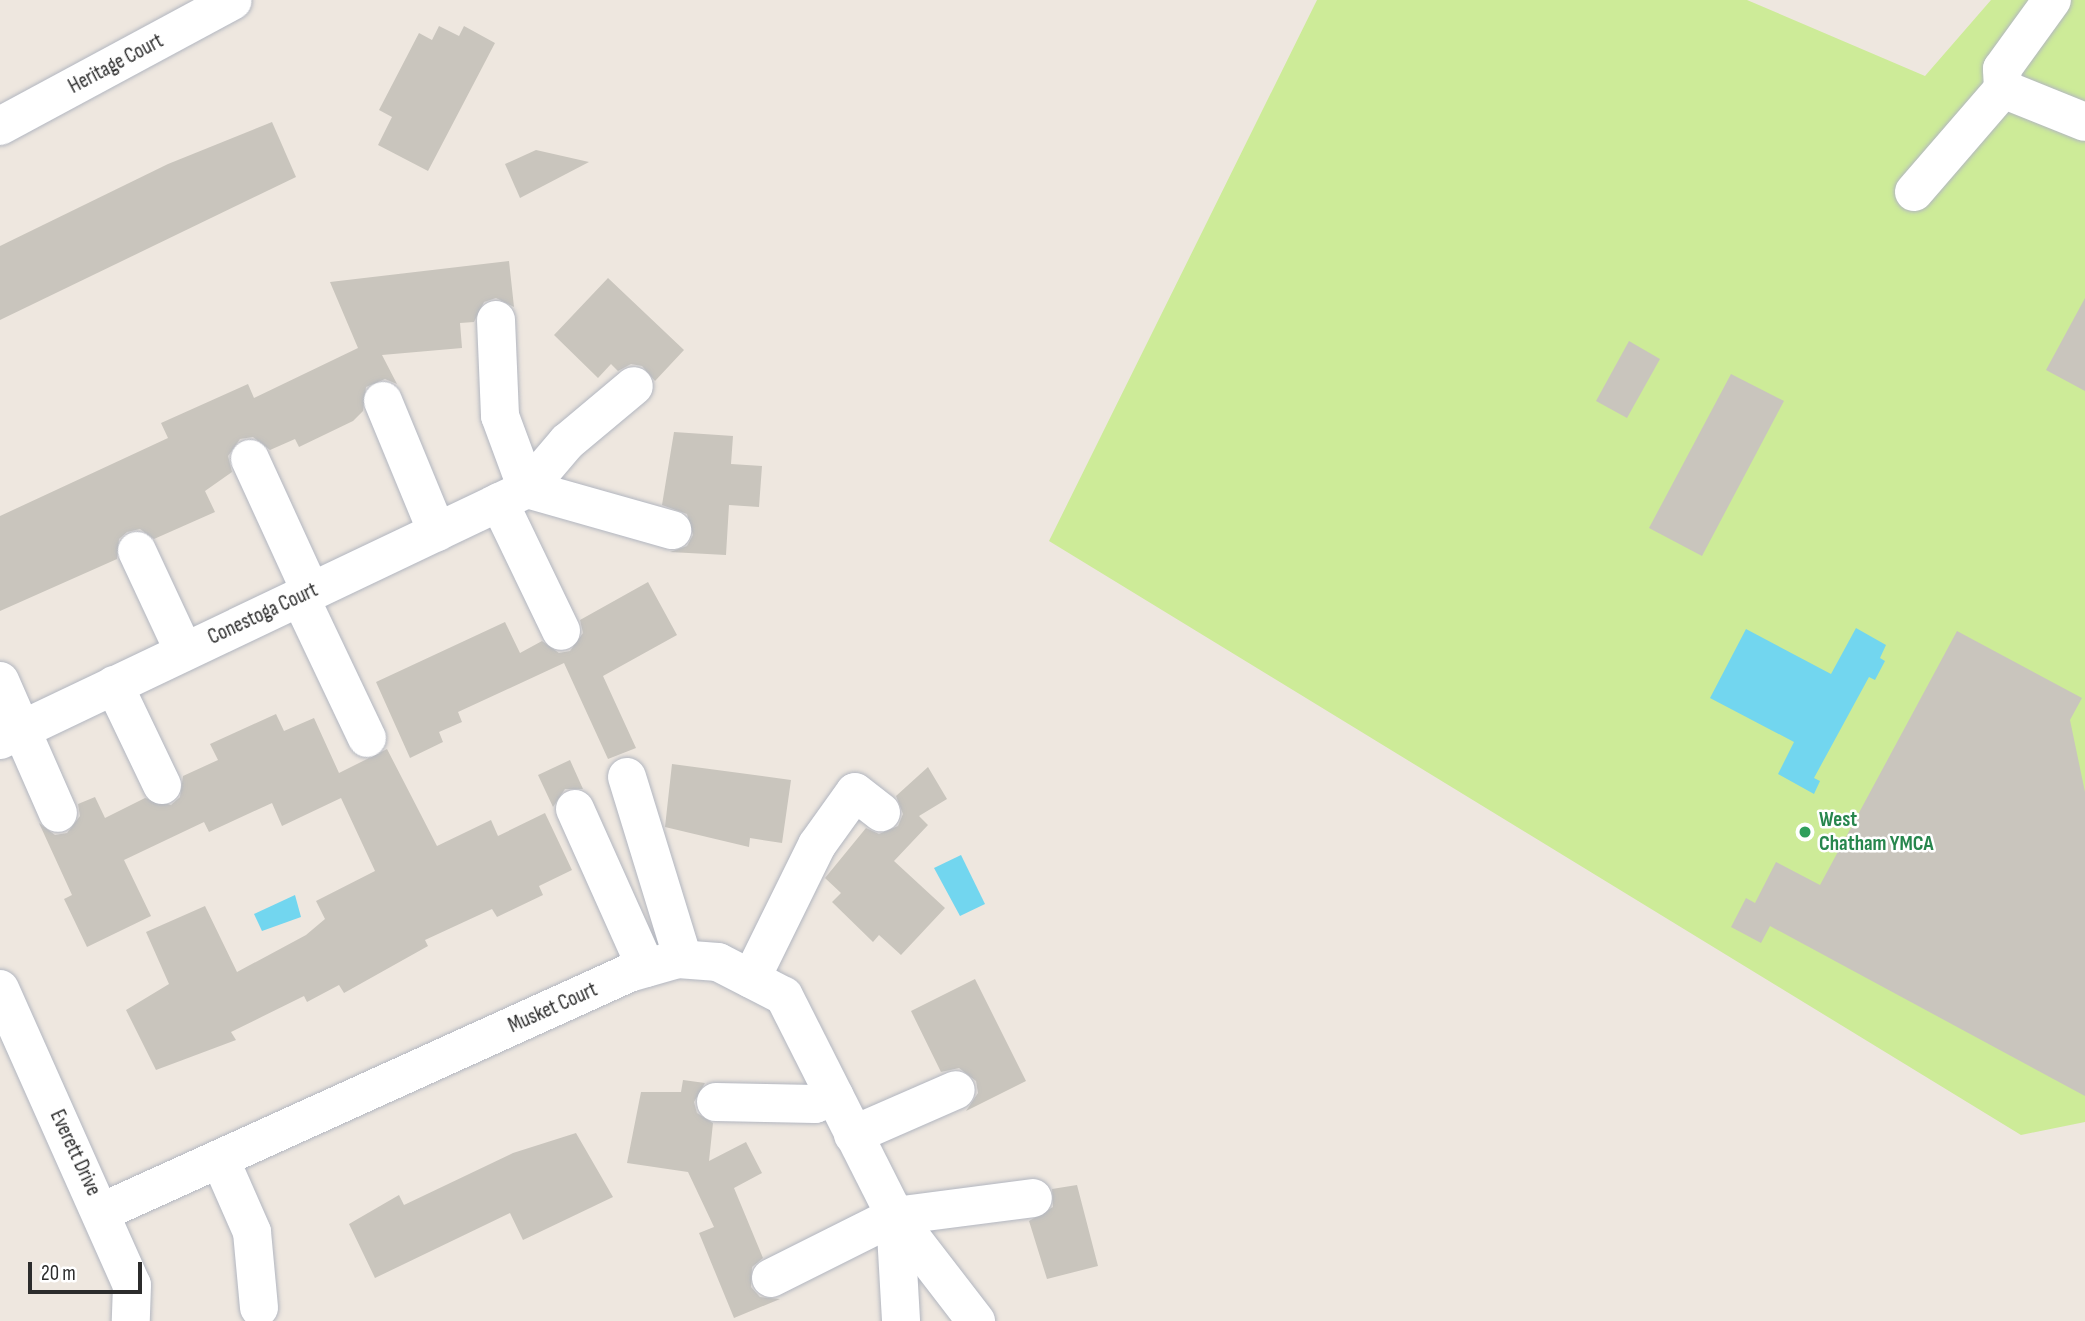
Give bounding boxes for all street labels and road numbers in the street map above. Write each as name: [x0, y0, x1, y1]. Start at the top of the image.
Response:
street label: Heritage Court: [64, 29, 168, 99]
street label: Conestoga Court: [204, 578, 322, 650]
street label: Musket Court: [505, 977, 601, 1039]
street label: Everett Drive: [44, 1106, 106, 1200]

